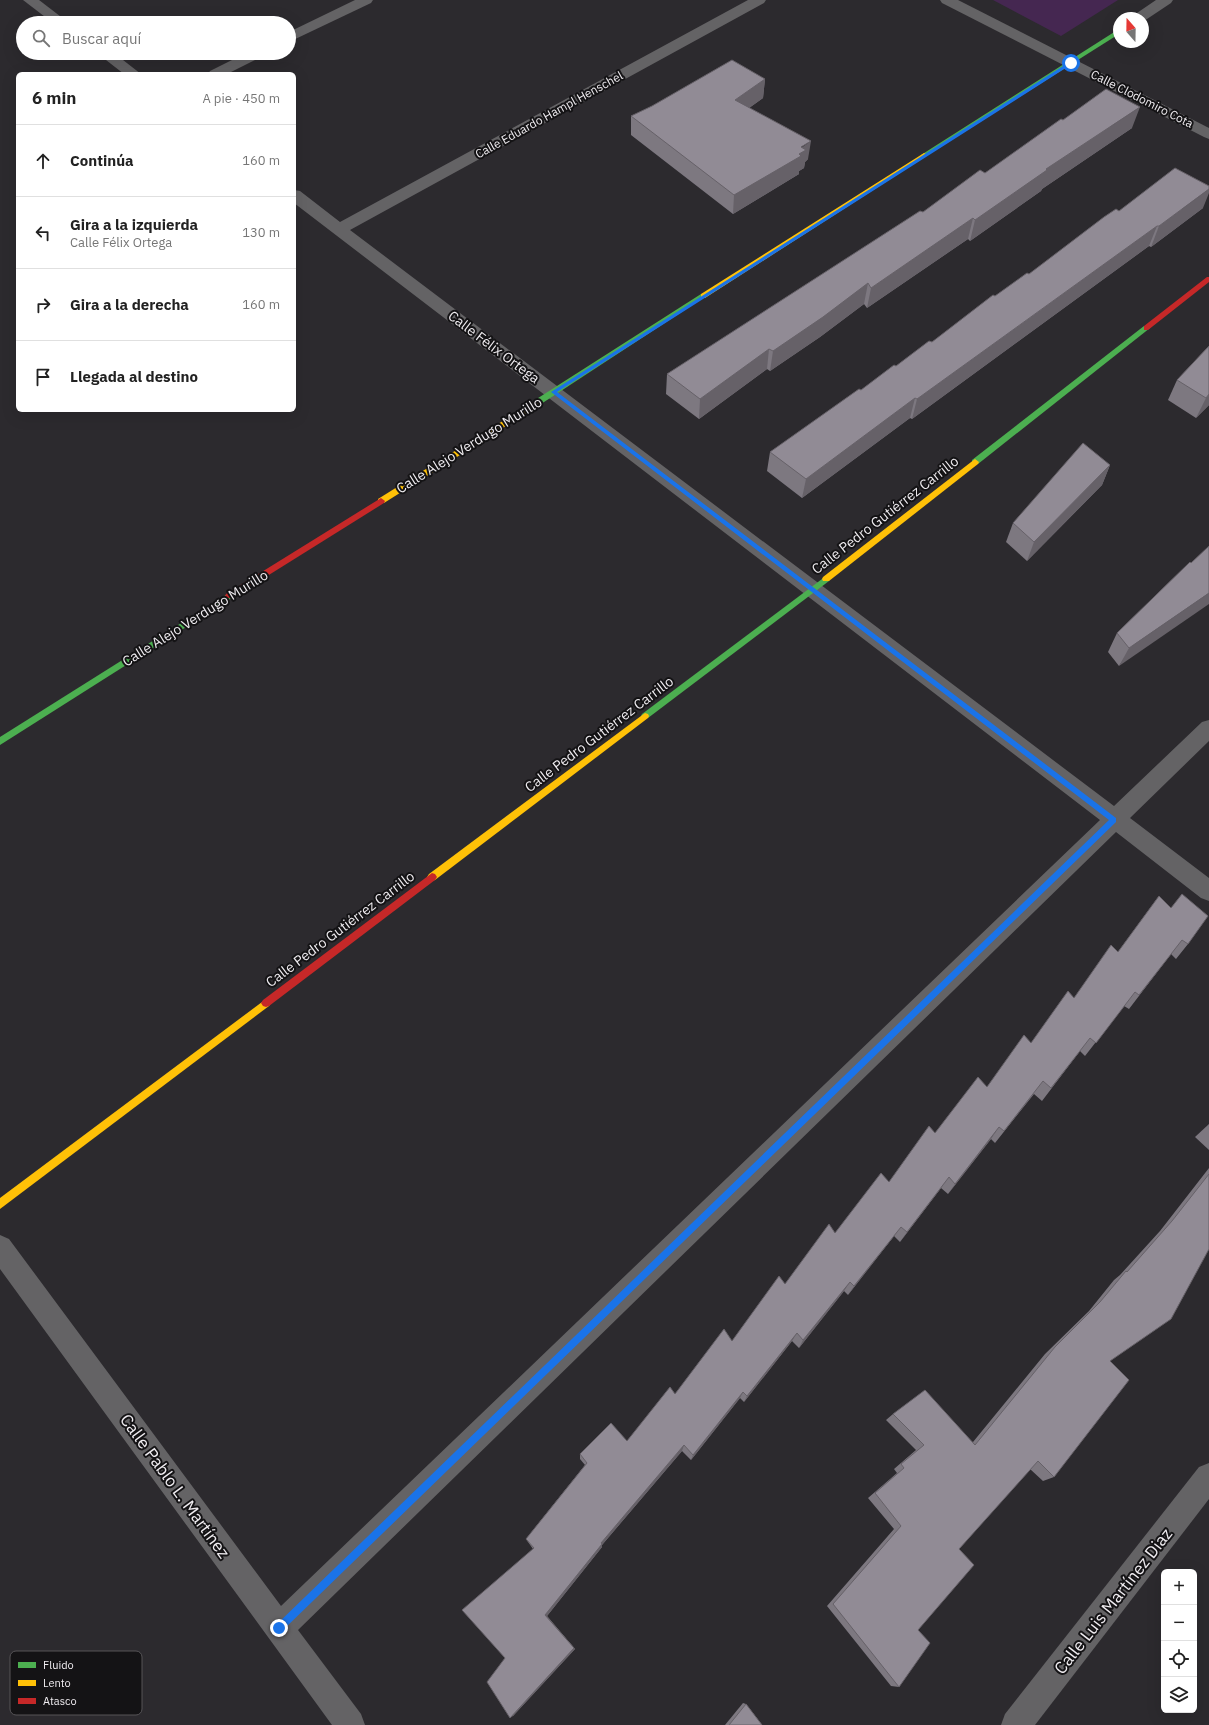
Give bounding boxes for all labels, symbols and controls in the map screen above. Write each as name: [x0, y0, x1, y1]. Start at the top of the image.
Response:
north arrow: [1113, 12, 1149, 48]
search box: [16, 16, 296, 60]
icon: search: [30, 27, 52, 49]
text: Buscar aquí: [62, 29, 141, 48]
route start: [1062, 54, 1080, 72]
street label: Calle Clodomiro Cota: [1088, 66, 1197, 131]
street label: Calle Eduardo Hampl Henschel: [472, 68, 625, 161]
text: 6 min: [32, 87, 76, 109]
text: A pie · 450 m: [202, 90, 280, 107]
icon: ahead: [32, 150, 54, 172]
text: Continúa: [70, 151, 134, 170]
text: 160 m: [242, 152, 280, 169]
text: Gira a la izquierda: [70, 215, 198, 234]
icon: left: [32, 222, 54, 244]
text: 130 m: [242, 224, 280, 241]
text: Calle Félix Ortega: [70, 234, 172, 251]
icon: right: [32, 294, 54, 316]
text: Gira a la derecha: [70, 295, 189, 314]
text: 160 m: [242, 296, 280, 313]
street label: Calle Félix Ortega: [445, 307, 544, 388]
icon: arrive: [32, 366, 54, 388]
text: Llegada al destino: [70, 367, 198, 386]
street label: Calle Alejo Verdugo Murillo: [393, 393, 545, 497]
street label: Calle Pedro Gutiérrez Carrillo: [808, 452, 962, 578]
street label: Calle Alejo Verdugo Murillo: [119, 566, 271, 670]
street label: Calle Pedro Gutiérrez Carrillo: [521, 672, 677, 796]
street label: Calle Pedro Gutiérrez Carrillo: [262, 867, 418, 991]
street label: Calle Pablo L. Martínez: [115, 1409, 235, 1563]
street label: Calle Luis Martínez Diaz: [1049, 1523, 1177, 1679]
map controls: [1161, 1569, 1197, 1713]
button: +: [1161, 1569, 1197, 1605]
button: −: [1161, 1605, 1197, 1641]
route end: [270, 1619, 288, 1637]
button: locate: [1161, 1641, 1197, 1677]
legend: [10, 1651, 142, 1715]
text: Fluido: [43, 1658, 74, 1672]
text: Lento: [43, 1676, 71, 1690]
button: layers: [1161, 1677, 1197, 1713]
text: Atasco: [43, 1694, 77, 1708]

